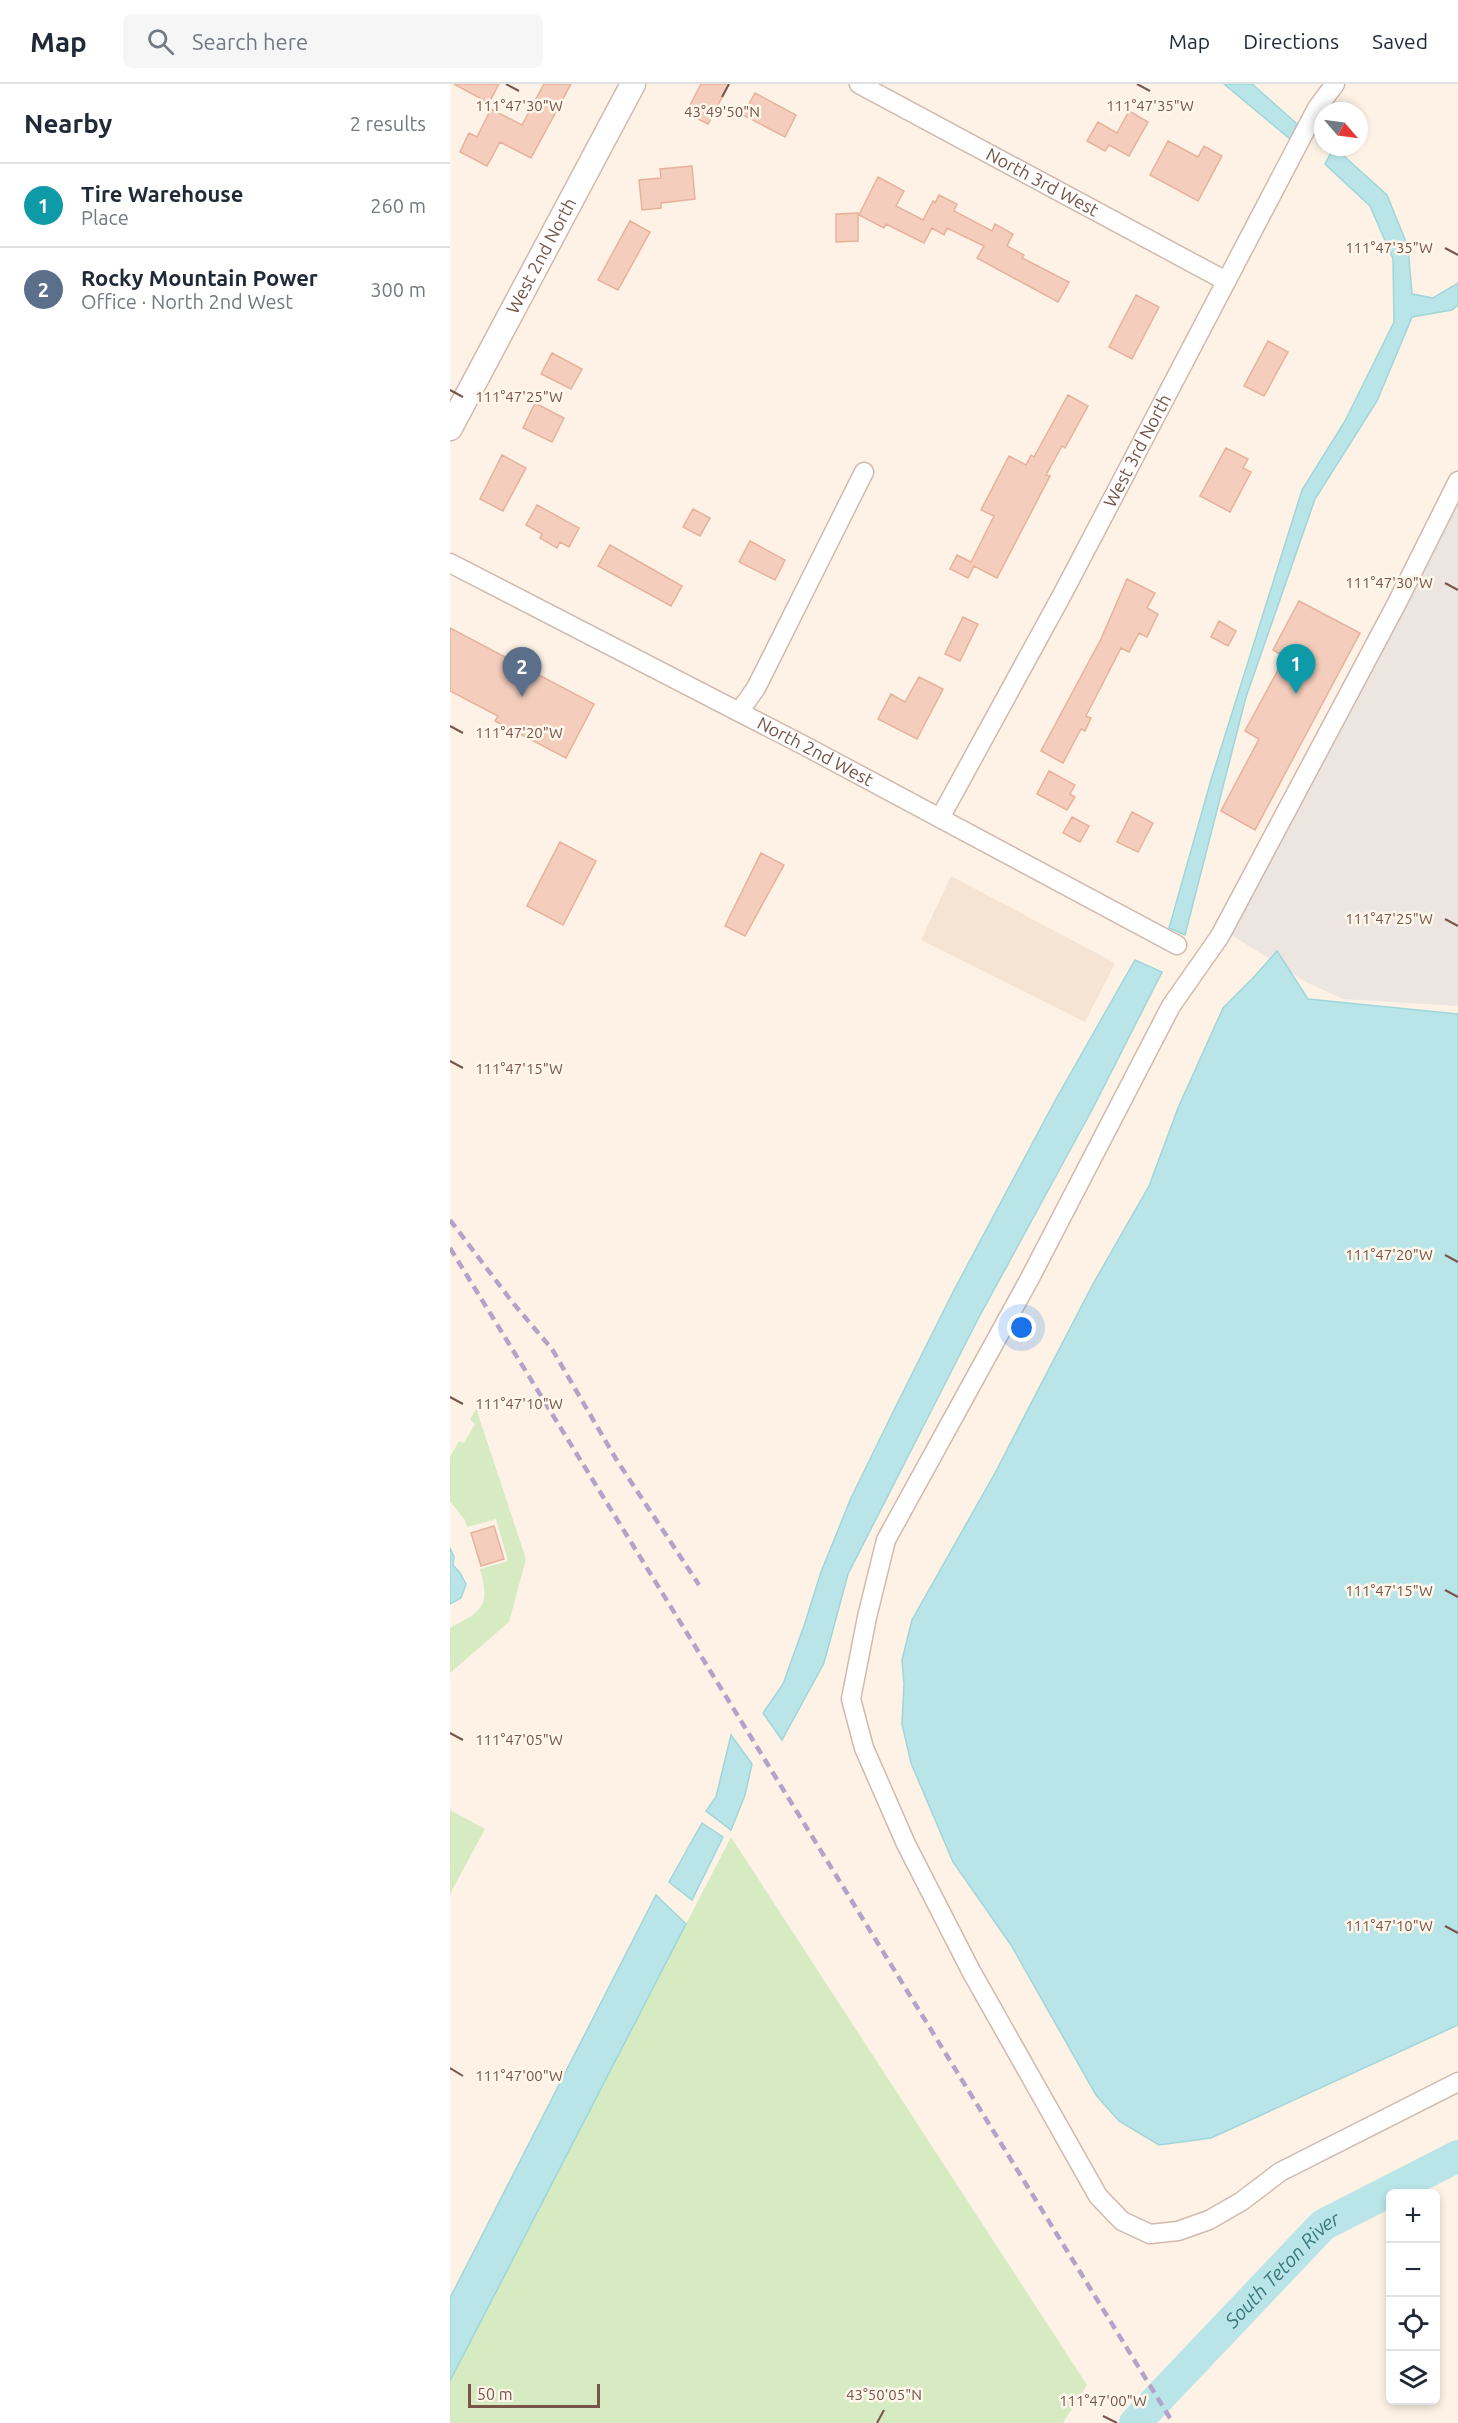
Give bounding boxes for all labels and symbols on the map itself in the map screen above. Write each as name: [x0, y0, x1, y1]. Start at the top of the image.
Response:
text: 111°47'30"W: [475, 97, 563, 114]
text: 111°47'35"W: [1106, 97, 1194, 114]
north arrow: [1314, 102, 1368, 156]
text: 43°49'50"N: [684, 103, 760, 120]
street label: North 3rd West: [983, 143, 1102, 220]
street label: West 2nd North: [502, 194, 580, 317]
text: 111°47'35"W: [1345, 239, 1433, 256]
text: 111°47'25"W: [475, 388, 563, 405]
street label: West 3rd North: [1099, 390, 1174, 510]
text: 111°47'30"W: [1345, 574, 1433, 591]
pin: 1: [1276, 644, 1316, 694]
pin: 2: [502, 648, 542, 697]
street label: North 2nd West: [754, 712, 877, 790]
text: 111°47'20"W: [475, 724, 563, 741]
text: 111°47'25"W: [1345, 910, 1433, 927]
text: 111°47'15"W: [475, 1060, 563, 1077]
text: 111°47'20"W: [1345, 1246, 1433, 1263]
your location: [1007, 1313, 1036, 1342]
text: 111°47'10"W: [475, 1395, 563, 1412]
text: 111°47'15"W: [1345, 1582, 1433, 1599]
text: 111°47'05"W: [475, 1731, 563, 1748]
text: 111°47'10"W: [1345, 1917, 1433, 1934]
text: 111°47'00"W: [475, 2067, 563, 2084]
water label: South Teton River: [1219, 2206, 1344, 2333]
scale bar: [468, 2381, 600, 2408]
text: 43°50'05"N: [846, 2386, 922, 2403]
text: 111°47'00"W: [1059, 2392, 1147, 2409]

